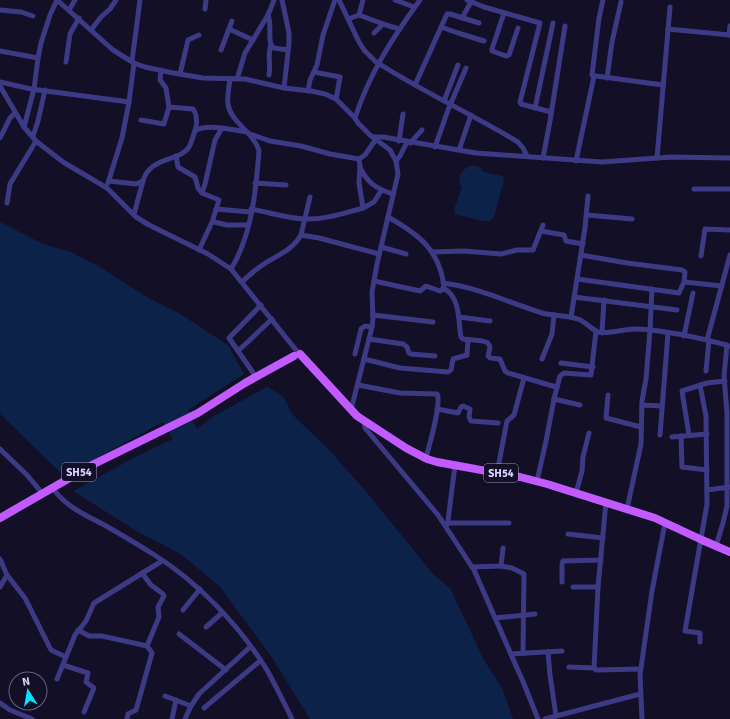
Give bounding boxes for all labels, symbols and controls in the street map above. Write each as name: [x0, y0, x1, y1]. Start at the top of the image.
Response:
road number: SH54: [62, 463, 96, 481]
road number: SH54: [484, 464, 518, 482]
north arrow: [8, 671, 48, 711]
text: N: [21, 675, 31, 689]

